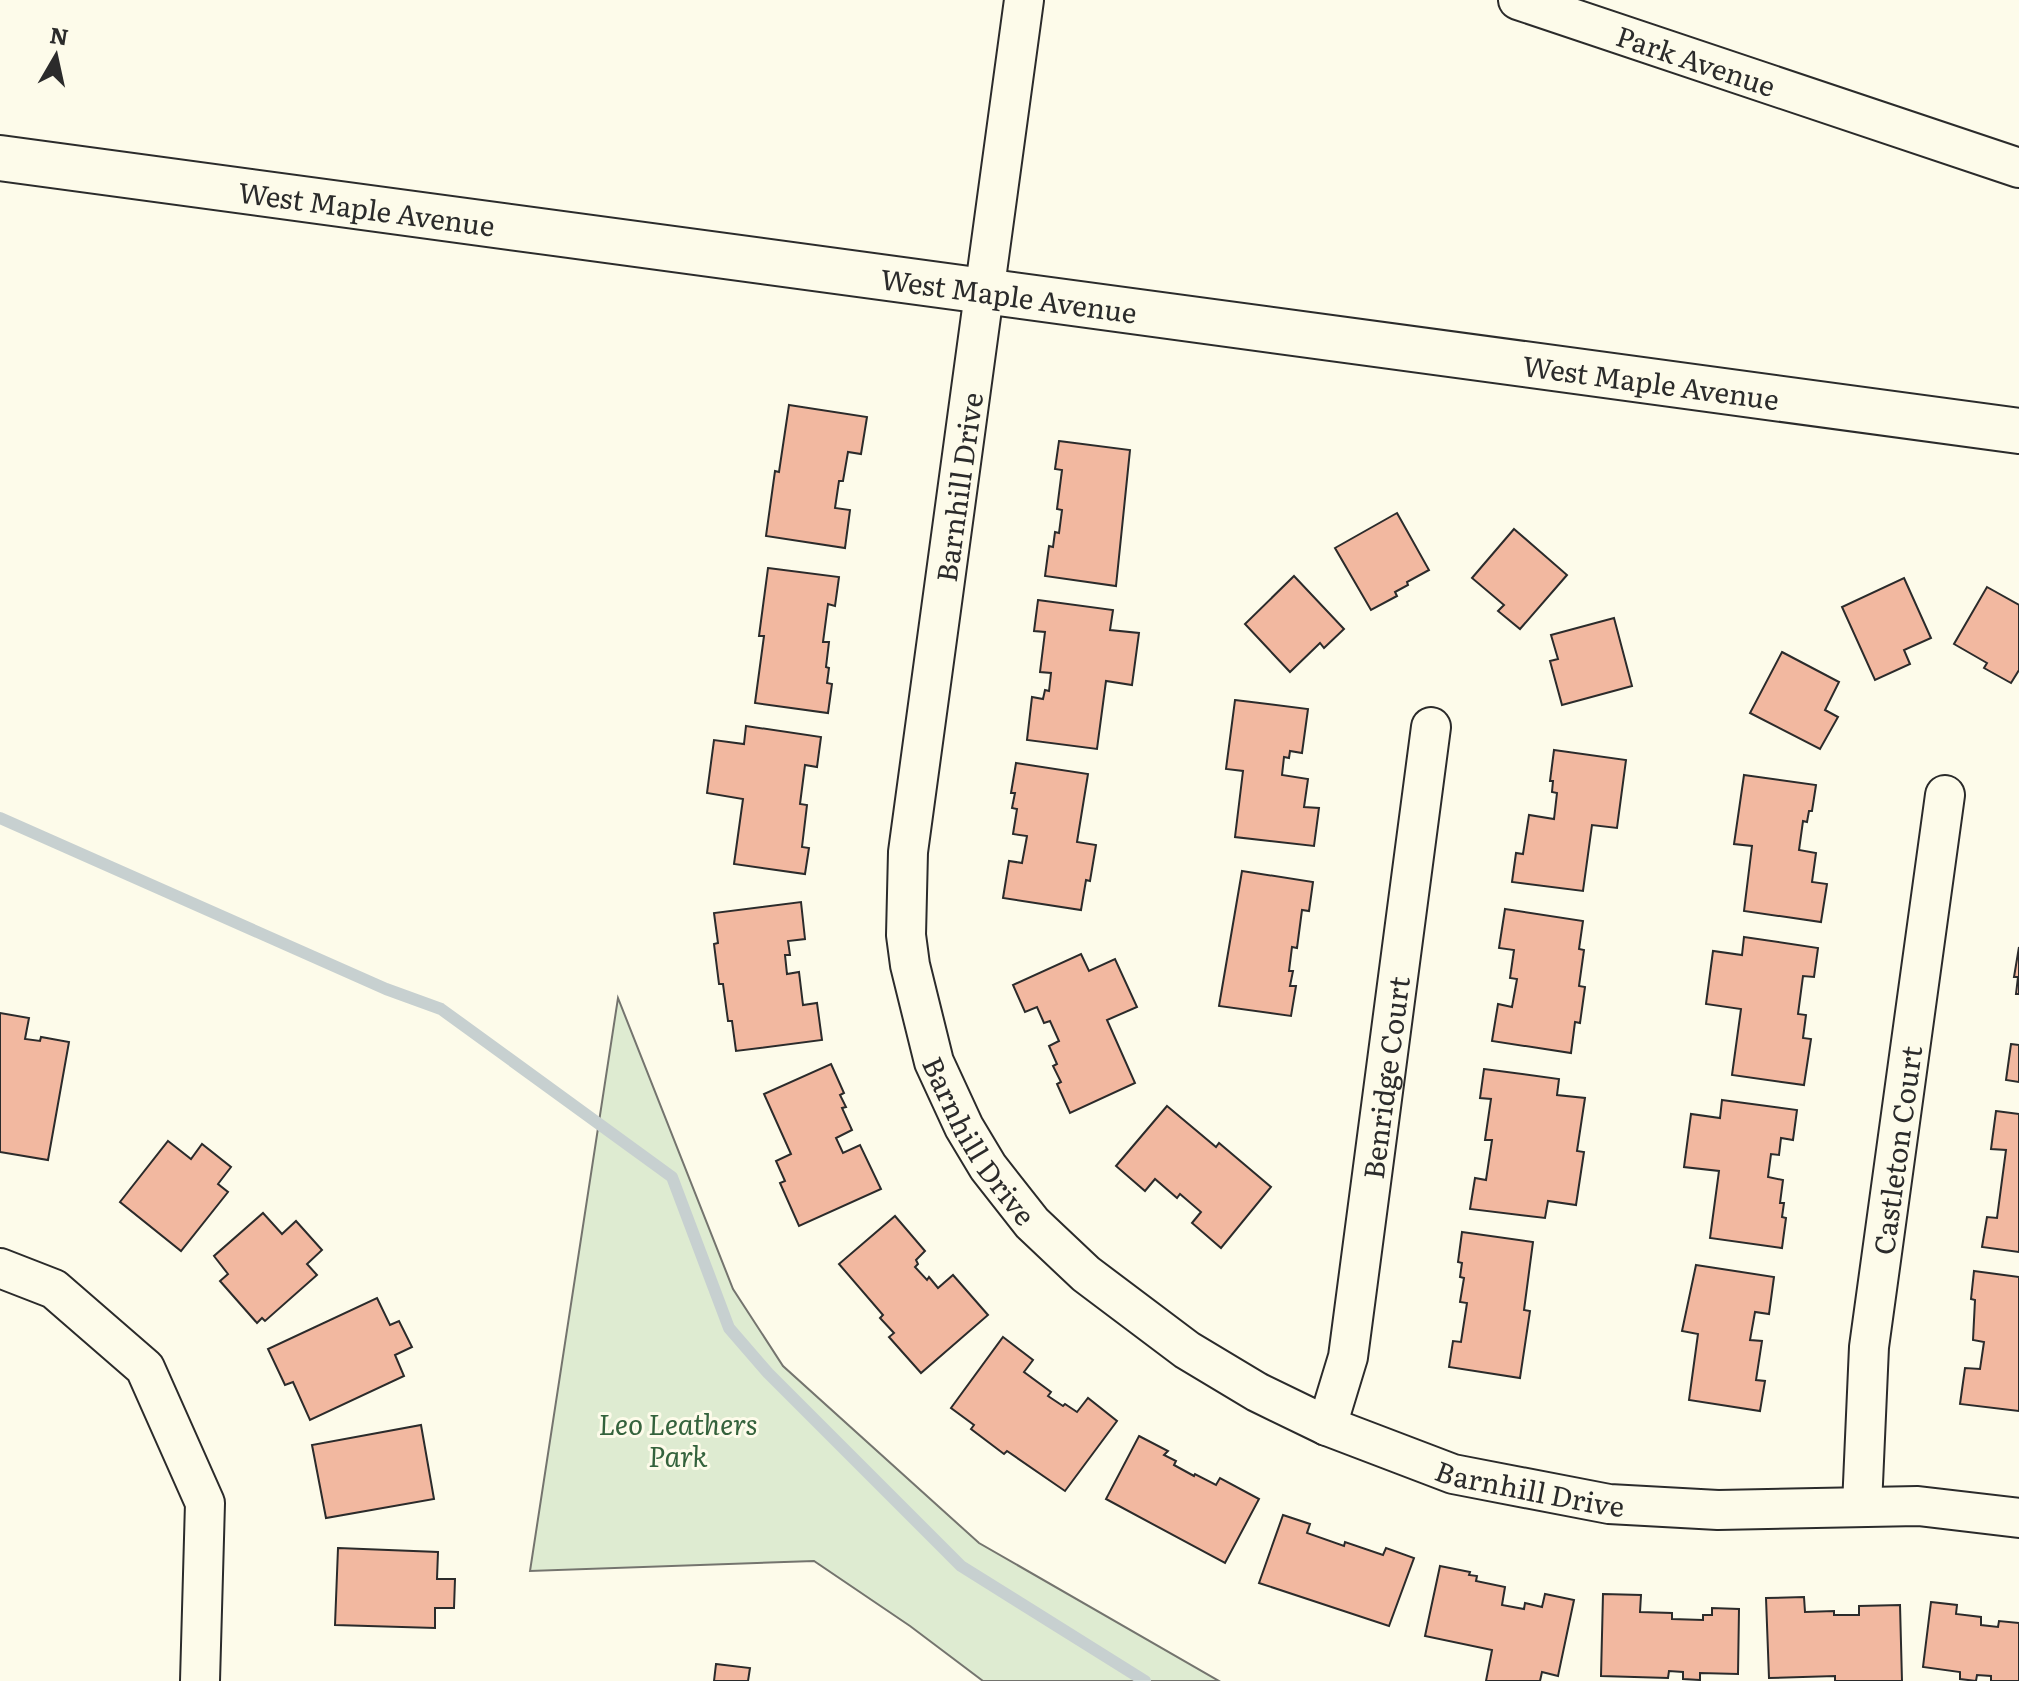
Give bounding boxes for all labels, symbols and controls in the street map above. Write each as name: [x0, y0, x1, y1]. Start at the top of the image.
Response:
street label: Park Avenue: [1611, 14, 1781, 106]
north arrow: [16, 16, 96, 96]
text: N: [48, 17, 71, 53]
street label: West Maple Avenue: [236, 169, 497, 246]
street label: West Maple Avenue: [878, 256, 1140, 333]
street label: West Maple Avenue: [1520, 343, 1782, 419]
street label: Barnhill Drive: [924, 390, 992, 584]
street label: Benridge Court: [1351, 973, 1419, 1181]
street label: Castleton Court: [1861, 1042, 1931, 1257]
street label: Barnhill Drive: [913, 1049, 1047, 1234]
park label: Leo Leathers Park: [599, 1402, 758, 1476]
street label: Barnhill Drive: [1430, 1448, 1625, 1526]

